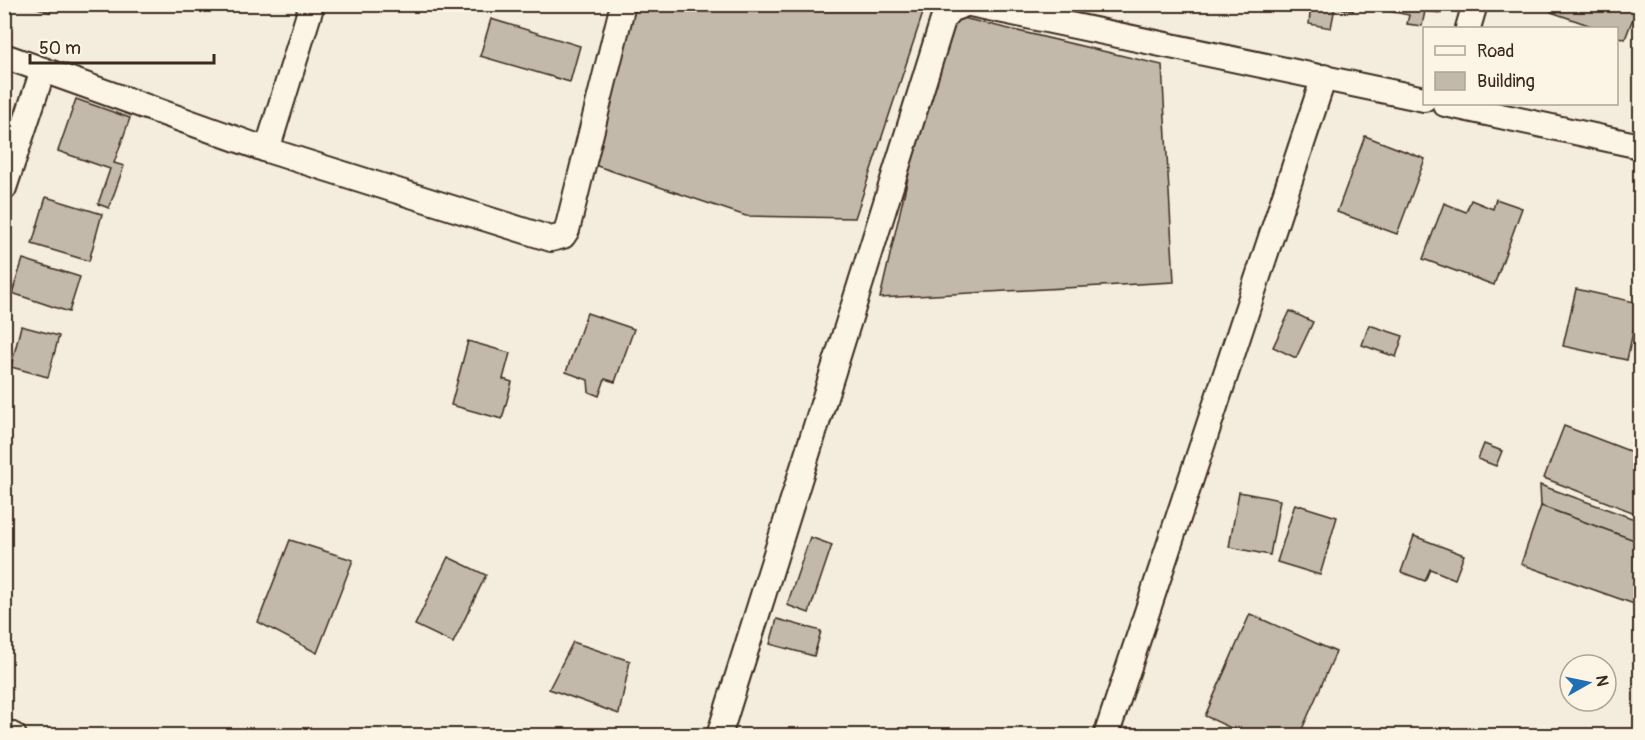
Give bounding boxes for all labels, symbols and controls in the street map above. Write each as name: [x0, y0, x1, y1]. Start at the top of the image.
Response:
scale bar: [30, 27, 214, 65]
legend: [1423, 27, 1618, 105]
text: 50 m: [39, 37, 81, 60]
text: Road: [1477, 40, 1514, 63]
text: Building: [1477, 70, 1535, 93]
north arrow: [1558, 653, 1618, 713]
text: N: [1591, 674, 1613, 688]

